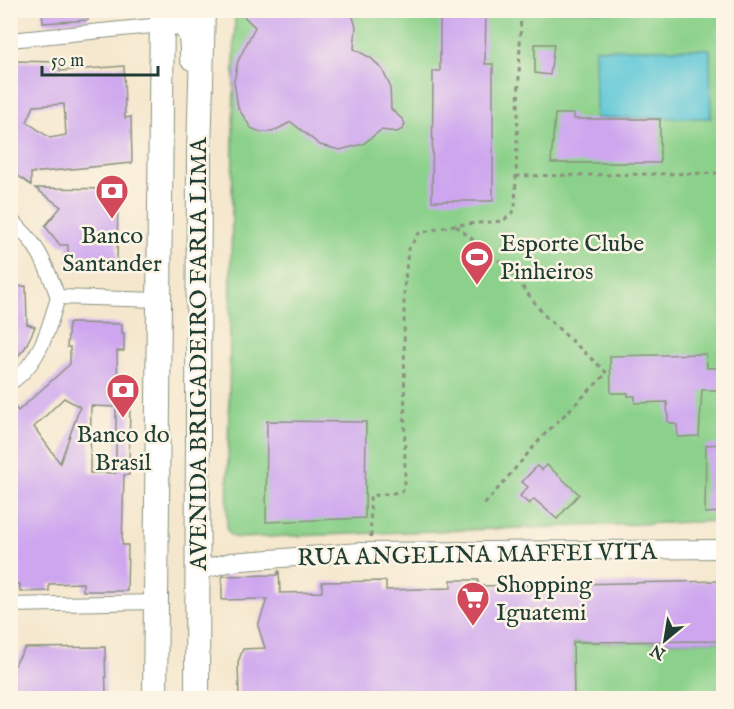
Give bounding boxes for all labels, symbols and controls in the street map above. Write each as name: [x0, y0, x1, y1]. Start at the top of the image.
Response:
scale bar: [42, 39, 158, 77]
text: 50 m: [51, 50, 84, 73]
street label: AVENIDA BRIGADEIRO FARIA LIMA: [184, 136, 215, 572]
bank icon: Banco Santander: [94, 173, 130, 220]
place label: Banco Santander: [62, 221, 162, 280]
place label: Esporte Clube Pinheiros: [500, 229, 644, 288]
sports icon: Esporte Clube Pinheiros: [459, 239, 495, 286]
bank icon: Banco do Brasil: [105, 372, 141, 419]
place label: Banco do Brasil: [76, 420, 170, 479]
street label: RUA ANGELINA MAFFEI VITA: [297, 537, 658, 574]
place label: Shopping Iguatemi: [496, 570, 593, 629]
supermarket icon: Shopping Iguatemi: [455, 580, 491, 627]
north arrow: [635, 610, 695, 670]
text: N: [647, 639, 670, 664]

